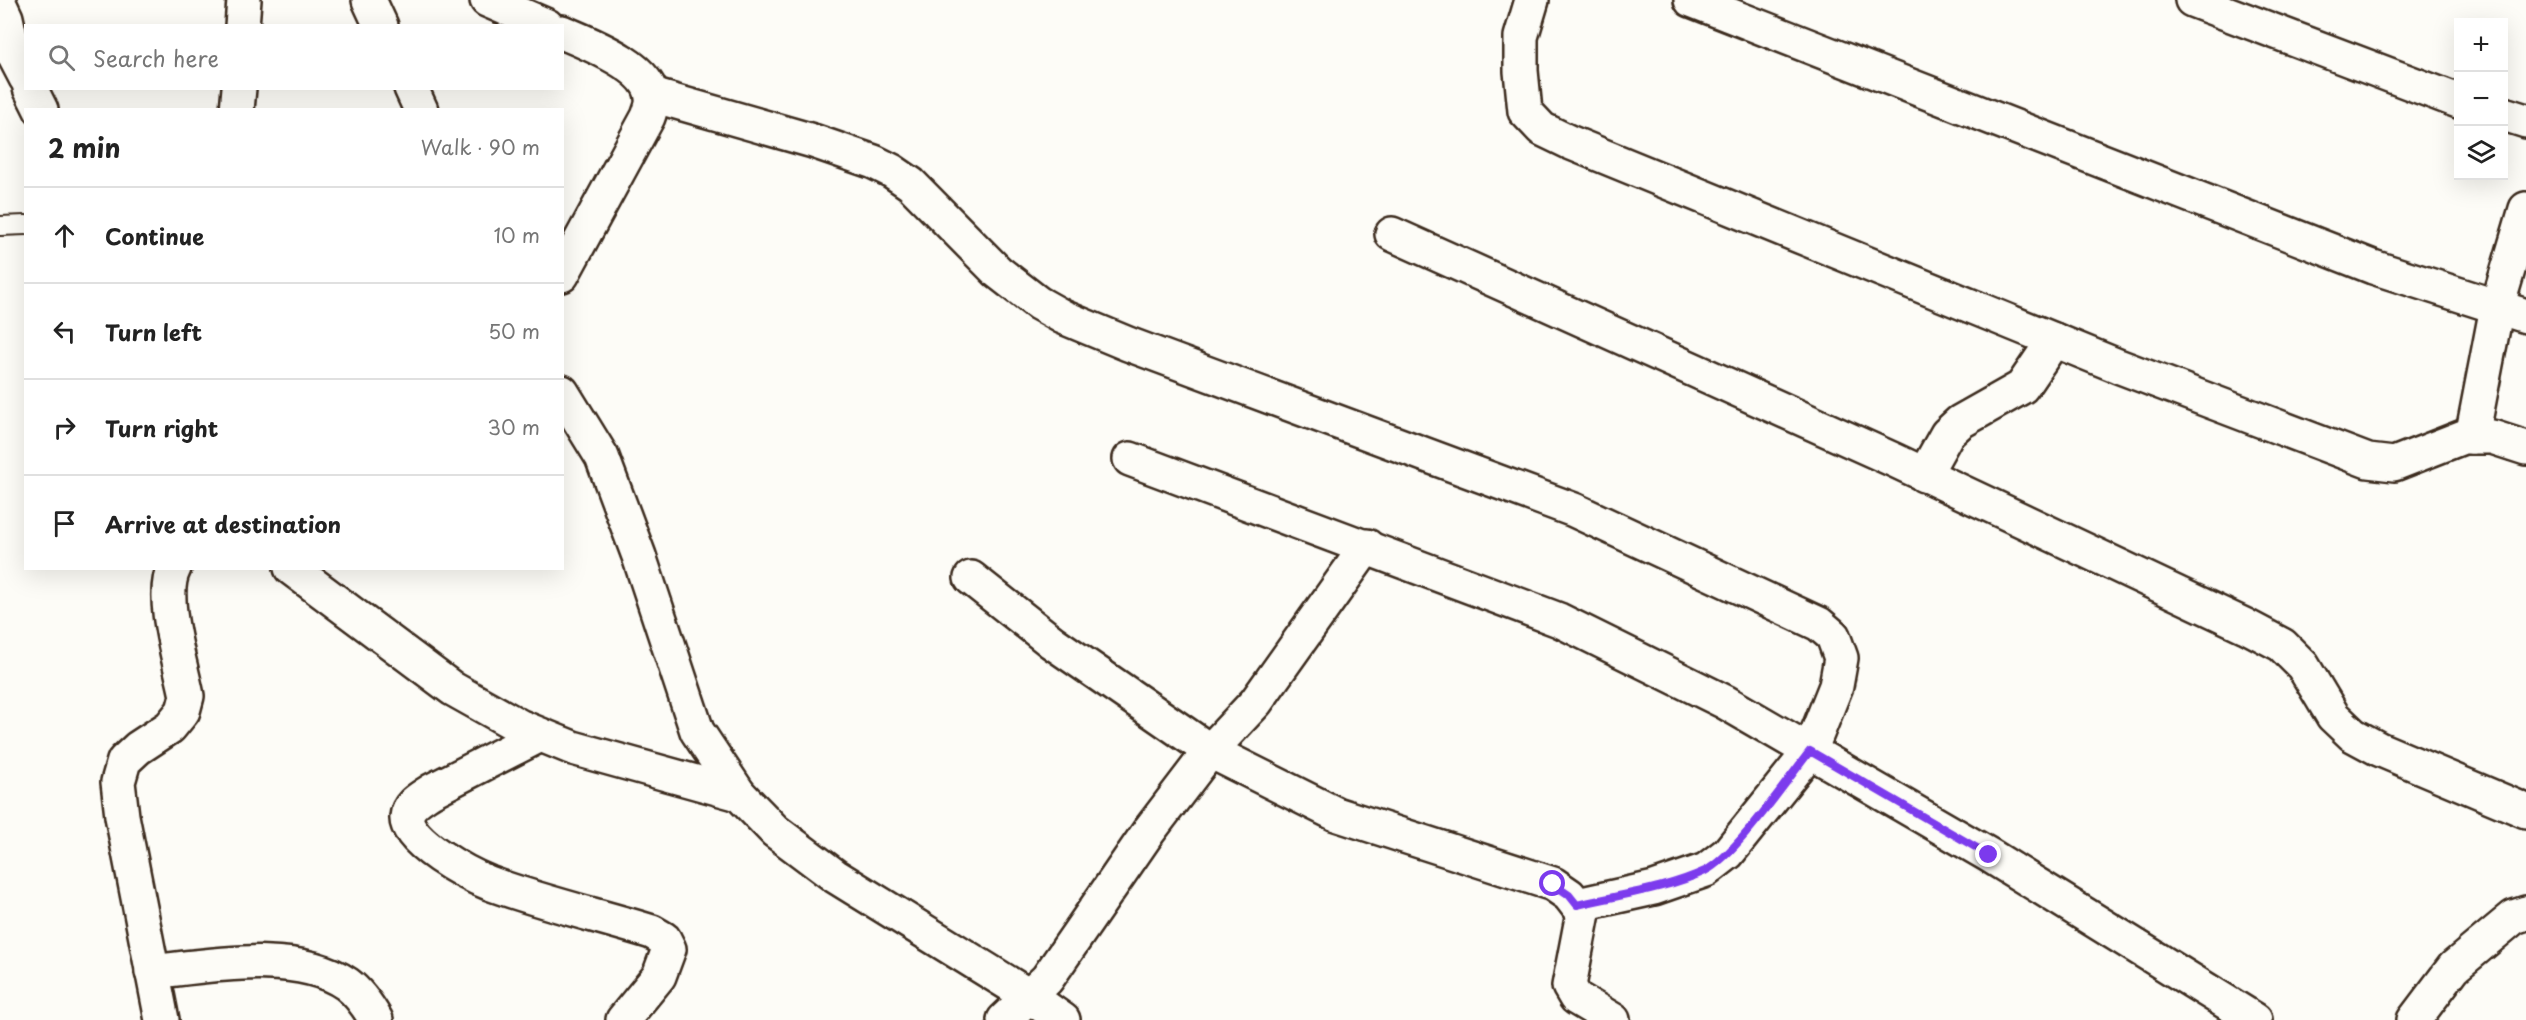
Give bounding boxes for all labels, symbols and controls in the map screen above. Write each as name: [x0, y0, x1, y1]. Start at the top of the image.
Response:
map controls: [2454, 18, 2508, 180]
button: +: [2454, 18, 2508, 72]
search box: [24, 24, 564, 90]
icon: search: [45, 41, 78, 74]
text: Search here: [93, 41, 219, 74]
button: −: [2454, 72, 2508, 126]
button: layers: [2454, 126, 2508, 180]
text: 2 min: [48, 128, 121, 167]
text: Walk · 90 m: [421, 132, 540, 162]
icon: ahead: [48, 219, 81, 252]
text: Continue: [105, 219, 204, 252]
text: 10 m: [493, 220, 540, 250]
icon: left: [48, 315, 81, 348]
text: Turn left: [105, 315, 202, 348]
text: 50 m: [488, 316, 540, 346]
icon: right: [48, 411, 81, 444]
text: Turn right: [105, 411, 218, 444]
text: 30 m: [487, 412, 540, 442]
icon: arrive: [48, 507, 81, 540]
text: Arrive at destination: [105, 507, 341, 540]
route end: [1975, 841, 2001, 867]
route start: [1539, 870, 1565, 896]

